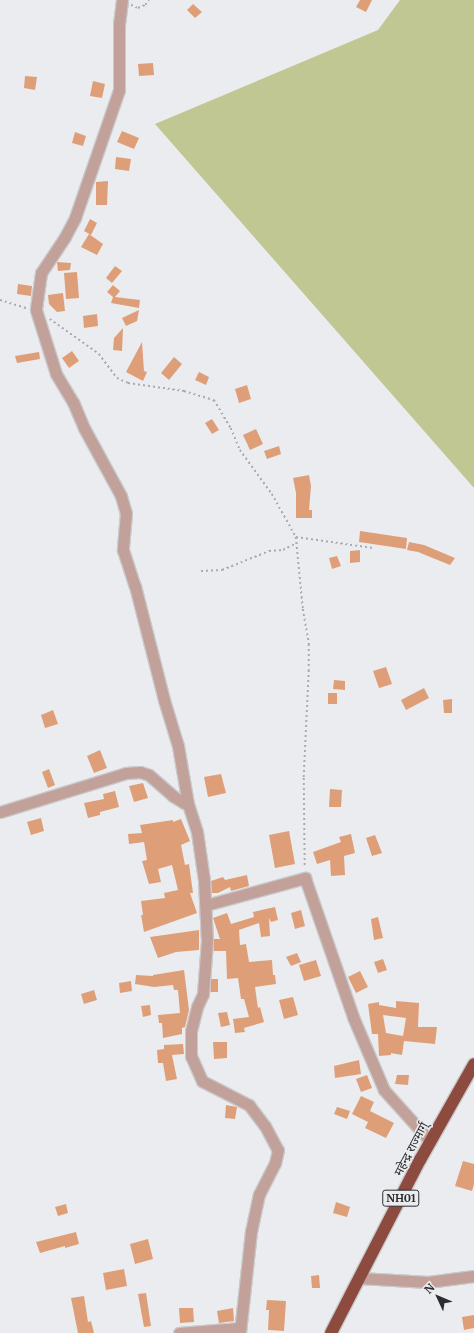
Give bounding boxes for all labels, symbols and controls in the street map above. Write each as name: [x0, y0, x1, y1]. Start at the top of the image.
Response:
street label: महेन्द्र राज्मार्ग्: [391, 1120, 431, 1178]
road number: NH01: [382, 1189, 420, 1207]
north arrow: [418, 1277, 458, 1317]
text: N: [421, 1281, 437, 1297]

